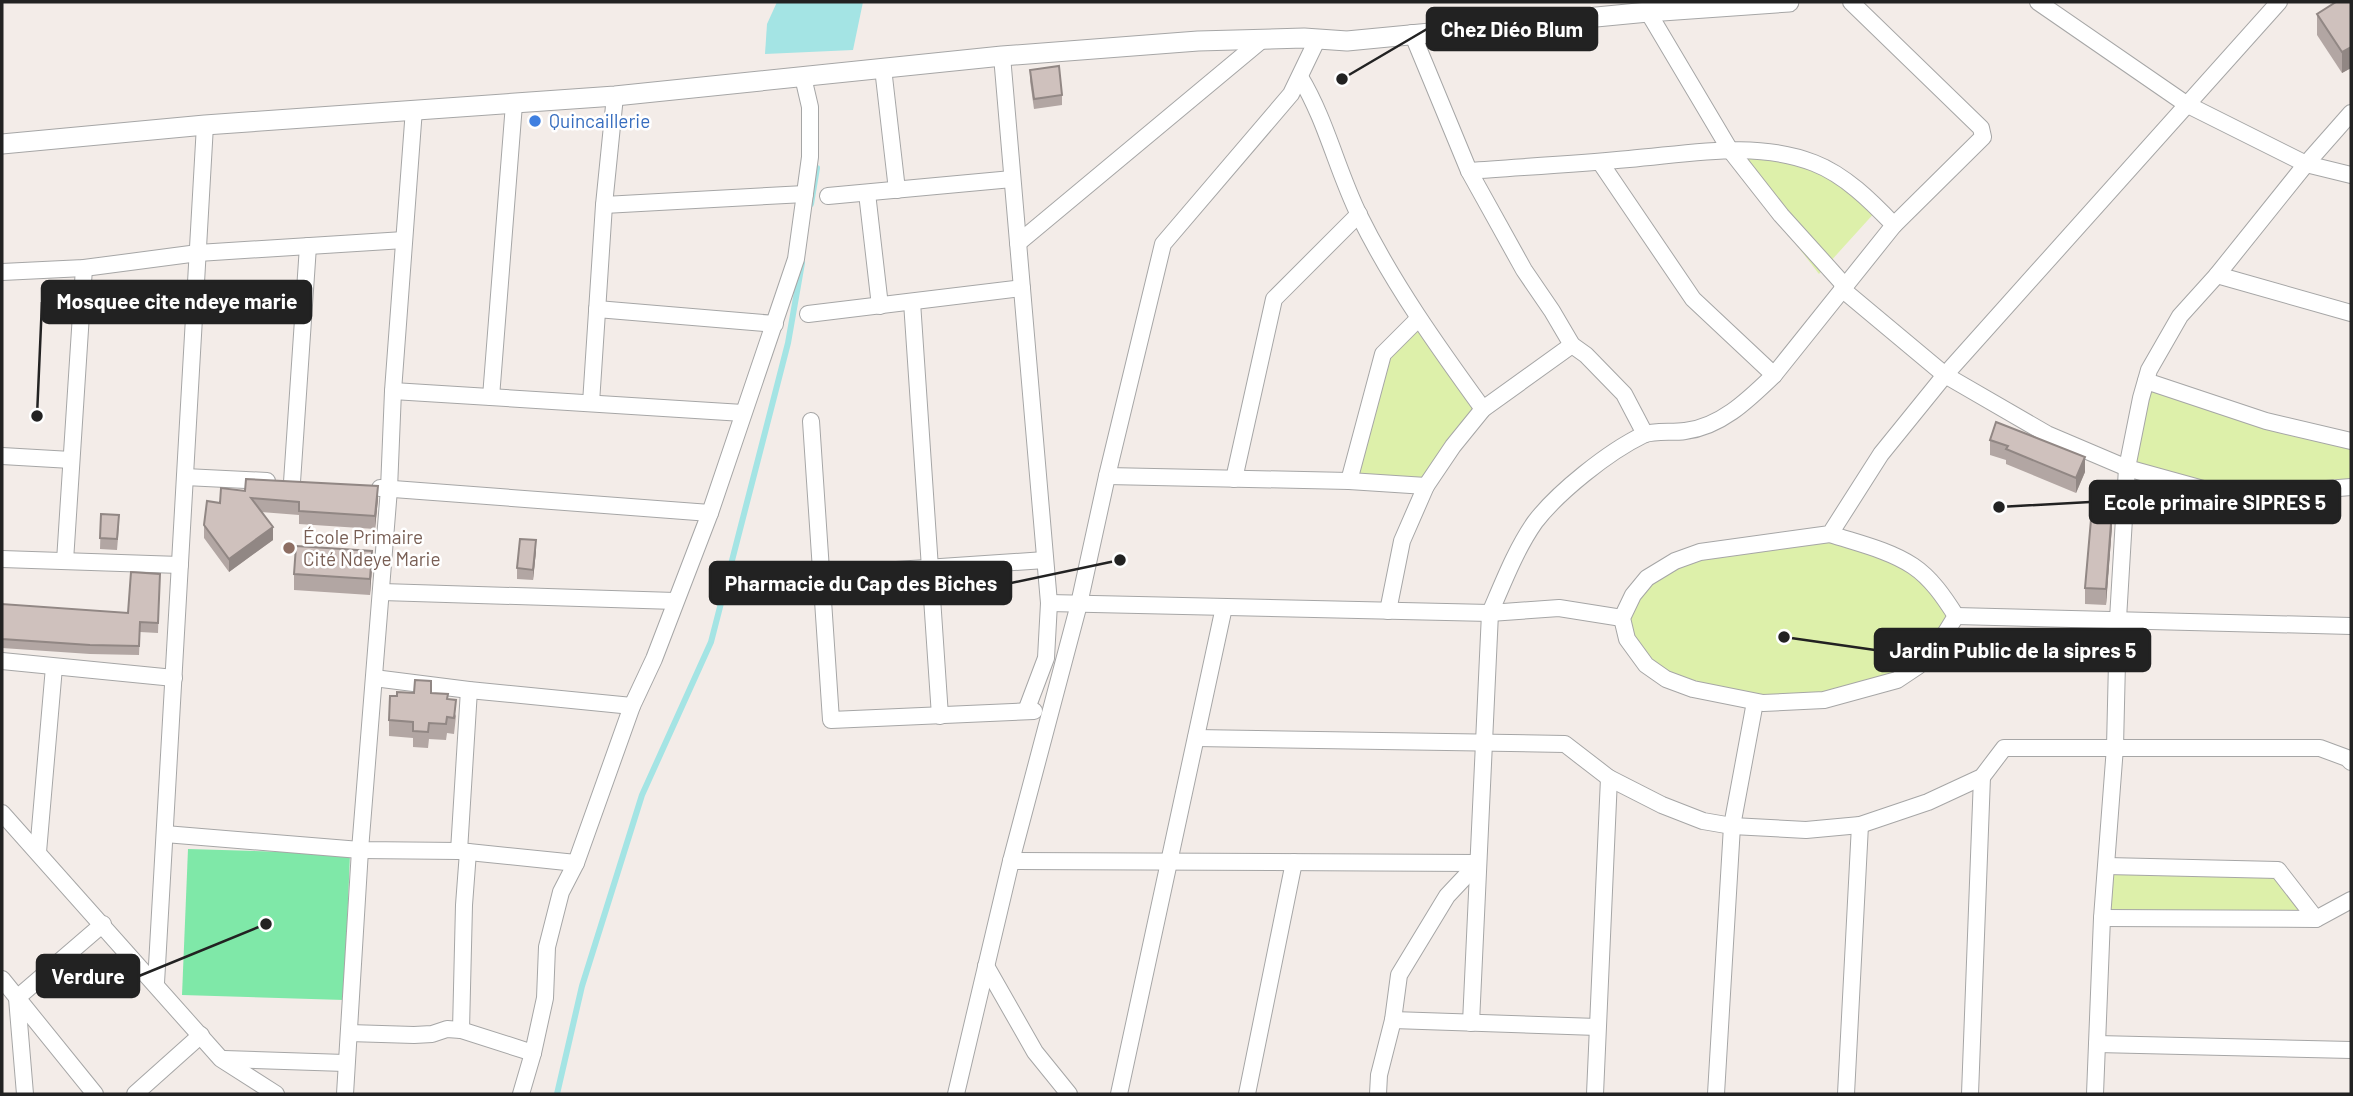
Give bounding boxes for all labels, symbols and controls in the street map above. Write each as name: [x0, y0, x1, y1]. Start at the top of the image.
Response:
callout: Chez Diéo Blum: [1427, 8, 1597, 50]
text: Chez Diéo Blum: [1441, 16, 1583, 41]
place label: Quincaillerie: [549, 109, 650, 132]
marker: Quincaillerie: [527, 113, 543, 129]
callout: Mosquee cite ndeye marie: [42, 281, 311, 323]
text: Mosquee cite ndeye marie: [56, 288, 298, 313]
callout: Ecole primaire SIPRES 5: [2090, 481, 2340, 523]
text: Ecole primaire SIPRES 5: [2104, 489, 2326, 514]
place label: École Primaire Cité Ndeye Marie: [303, 525, 441, 570]
marker: École Primaire Cité Ndeye Marie: [281, 540, 297, 556]
callout: Pharmacie du Cap des Biches: [710, 562, 1011, 604]
text: Pharmacie du Cap des Biches: [725, 570, 997, 595]
callout: Jardin Public de la sipres 5: [1875, 629, 2150, 671]
text: Jardin Public de la sipres 5: [1890, 637, 2136, 662]
callout: Verdure: [37, 955, 139, 997]
text: Verdure: [51, 963, 125, 988]

